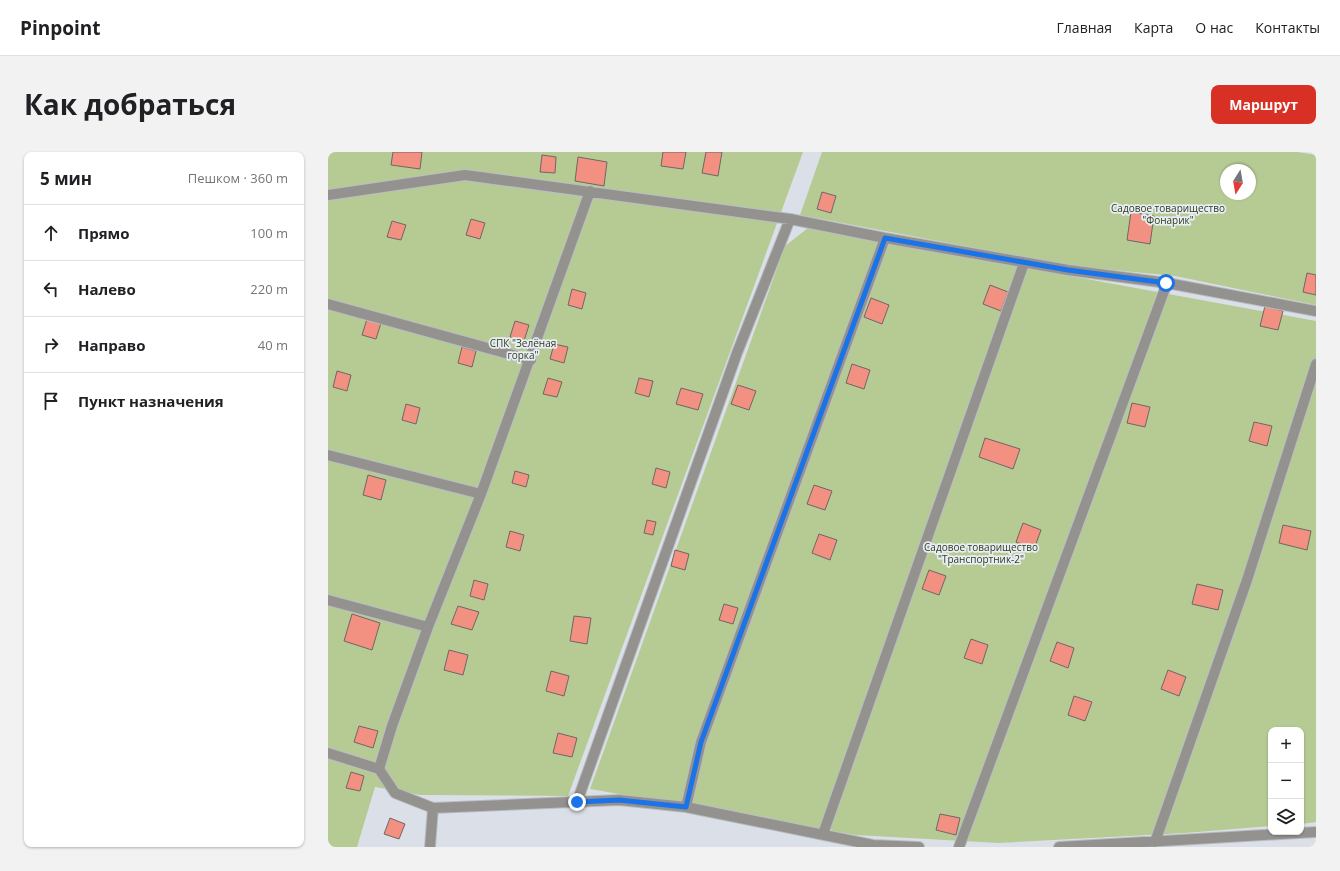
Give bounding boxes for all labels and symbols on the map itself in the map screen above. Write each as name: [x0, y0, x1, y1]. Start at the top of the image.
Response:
north arrow: [1220, 164, 1256, 200]
park label: Садовое товарищество "Фонарик": [1111, 201, 1225, 227]
route start: [1157, 274, 1175, 292]
park label: СПК "Зелёная горка": [490, 336, 556, 362]
park label: Садовое товарищество "Транспортник-2": [924, 540, 1038, 566]
route end: [568, 793, 586, 811]

